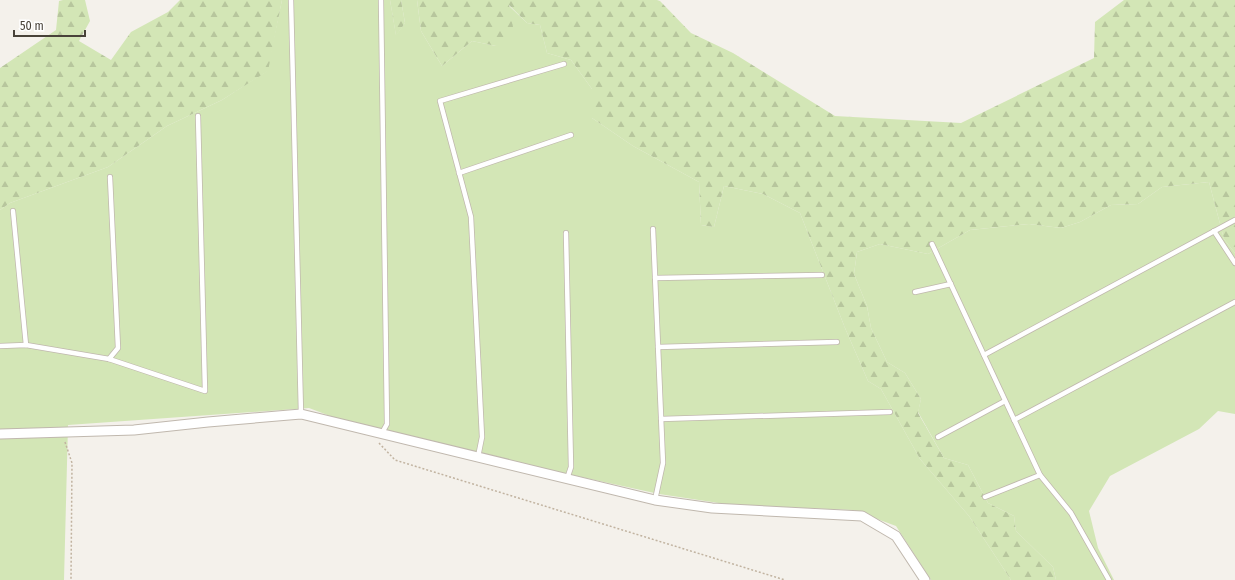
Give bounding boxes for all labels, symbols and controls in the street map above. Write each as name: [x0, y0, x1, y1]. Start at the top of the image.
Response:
scale bar: [14, 12, 85, 38]
text: 50 m: [20, 19, 44, 33]

